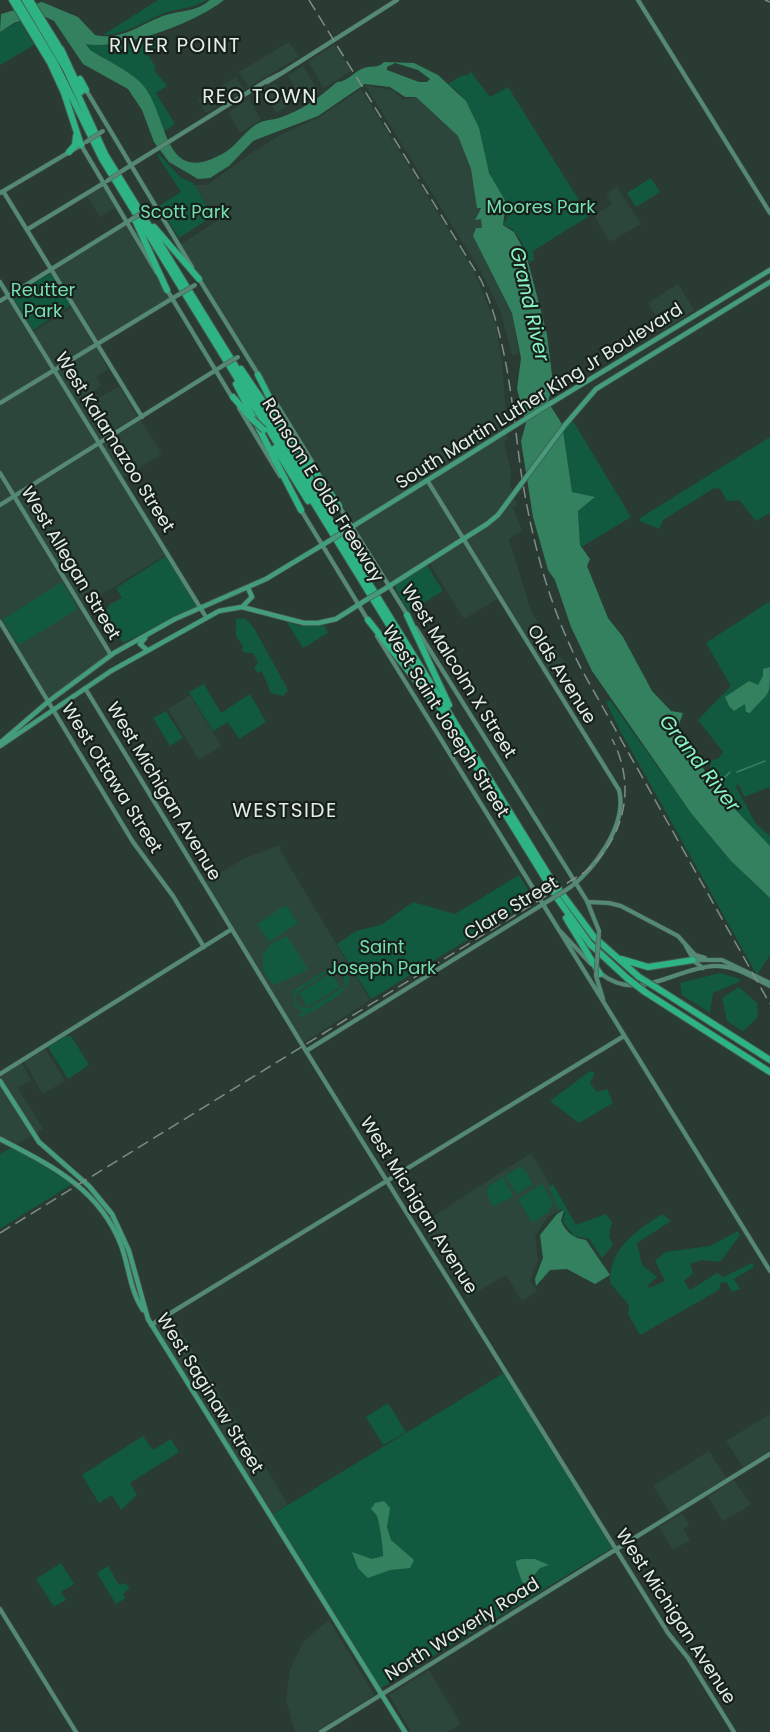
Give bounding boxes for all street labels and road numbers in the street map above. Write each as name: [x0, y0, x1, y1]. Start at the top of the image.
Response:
street label: South Martin Luther King Jr Boulevard: [391, 297, 687, 495]
street label: West Kalamazoo Street: [50, 347, 181, 537]
street label: Ransom E Olds Freeway: [256, 393, 390, 587]
street label: West Allegan Street: [16, 481, 127, 644]
street label: West Malcolm X Street: [396, 579, 523, 762]
street label: Olds Avenue: [522, 619, 603, 728]
street label: West Saint Joseph Street: [377, 620, 516, 822]
street label: West Michigan Avenue: [101, 697, 228, 885]
street label: West Ottawa Street: [56, 698, 169, 858]
street label: Clare Street: [459, 870, 563, 946]
street label: West Michigan Avenue: [355, 1111, 484, 1298]
street label: West Saginaw Street: [151, 1308, 270, 1478]
street label: West Michigan Avenue: [610, 1523, 743, 1708]
street label: North Waverly Road: [380, 1571, 544, 1686]

